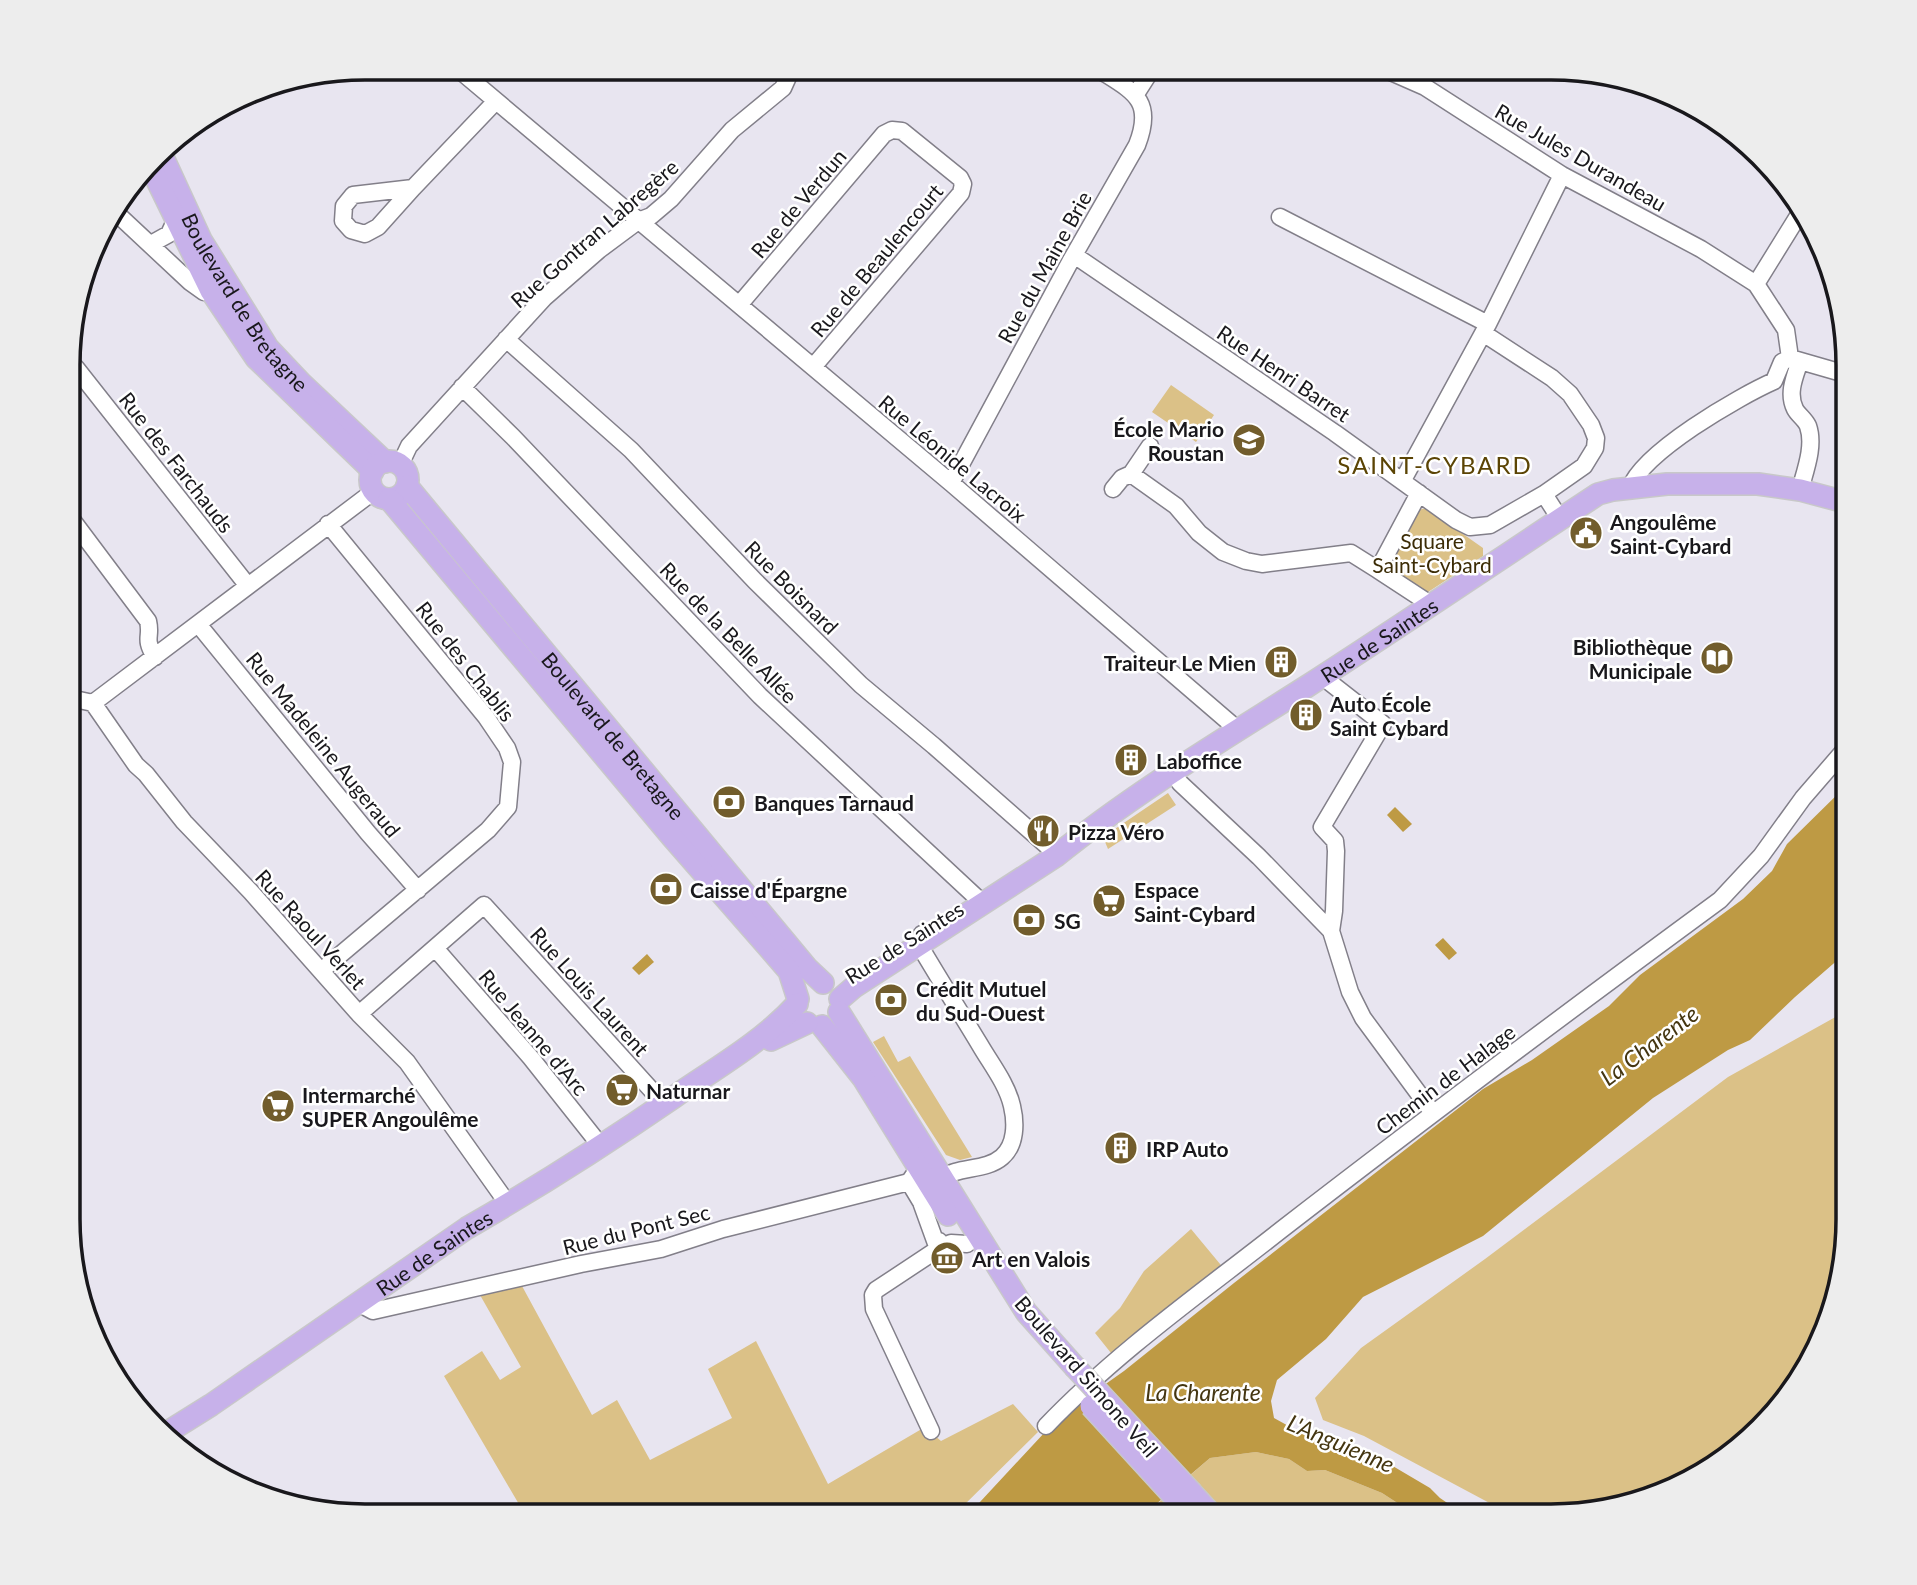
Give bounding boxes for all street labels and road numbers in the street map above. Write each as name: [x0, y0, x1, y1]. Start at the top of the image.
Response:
street label: Rue Jules Durandeau: [1491, 98, 1671, 216]
street label: Rue de Verdun: [745, 143, 851, 263]
street label: Rue Gontran Labregère: [505, 154, 683, 312]
street label: Rue de Beaulencourt: [805, 178, 948, 342]
street label: Rue du Maine Brie: [992, 187, 1096, 347]
street label: Boulevard de Bretagne: [178, 209, 314, 396]
street label: Rue Henri Barret: [1213, 319, 1356, 427]
street label: Rue des Farchauds: [115, 387, 239, 537]
street label: Rue Léonide Lacroix: [874, 389, 1032, 527]
street label: Rue Boisnard: [740, 535, 844, 639]
street label: Rue de la Belle Allée: [655, 556, 803, 708]
street label: Rue de Saintes: [1315, 592, 1442, 687]
street label: Rue des Chablis: [411, 596, 521, 726]
street label: Rue Madeleine Augeraud: [242, 646, 406, 842]
street label: Boulevard de Bretagne: [537, 647, 691, 824]
street label: Rue Raoul Verlet: [251, 864, 372, 994]
street label: Rue de Saintes: [840, 896, 968, 988]
street label: Rue Louis Laurent: [526, 922, 655, 1061]
street label: Rue Jeanne d'Arc: [474, 964, 594, 1100]
street label: Chemin de Halage: [1370, 1019, 1520, 1139]
street label: Rue du Pont Sec: [560, 1199, 712, 1259]
street label: Rue de Saintes: [371, 1204, 496, 1300]
street label: Boulevard Simone Veil: [1010, 1290, 1164, 1462]

